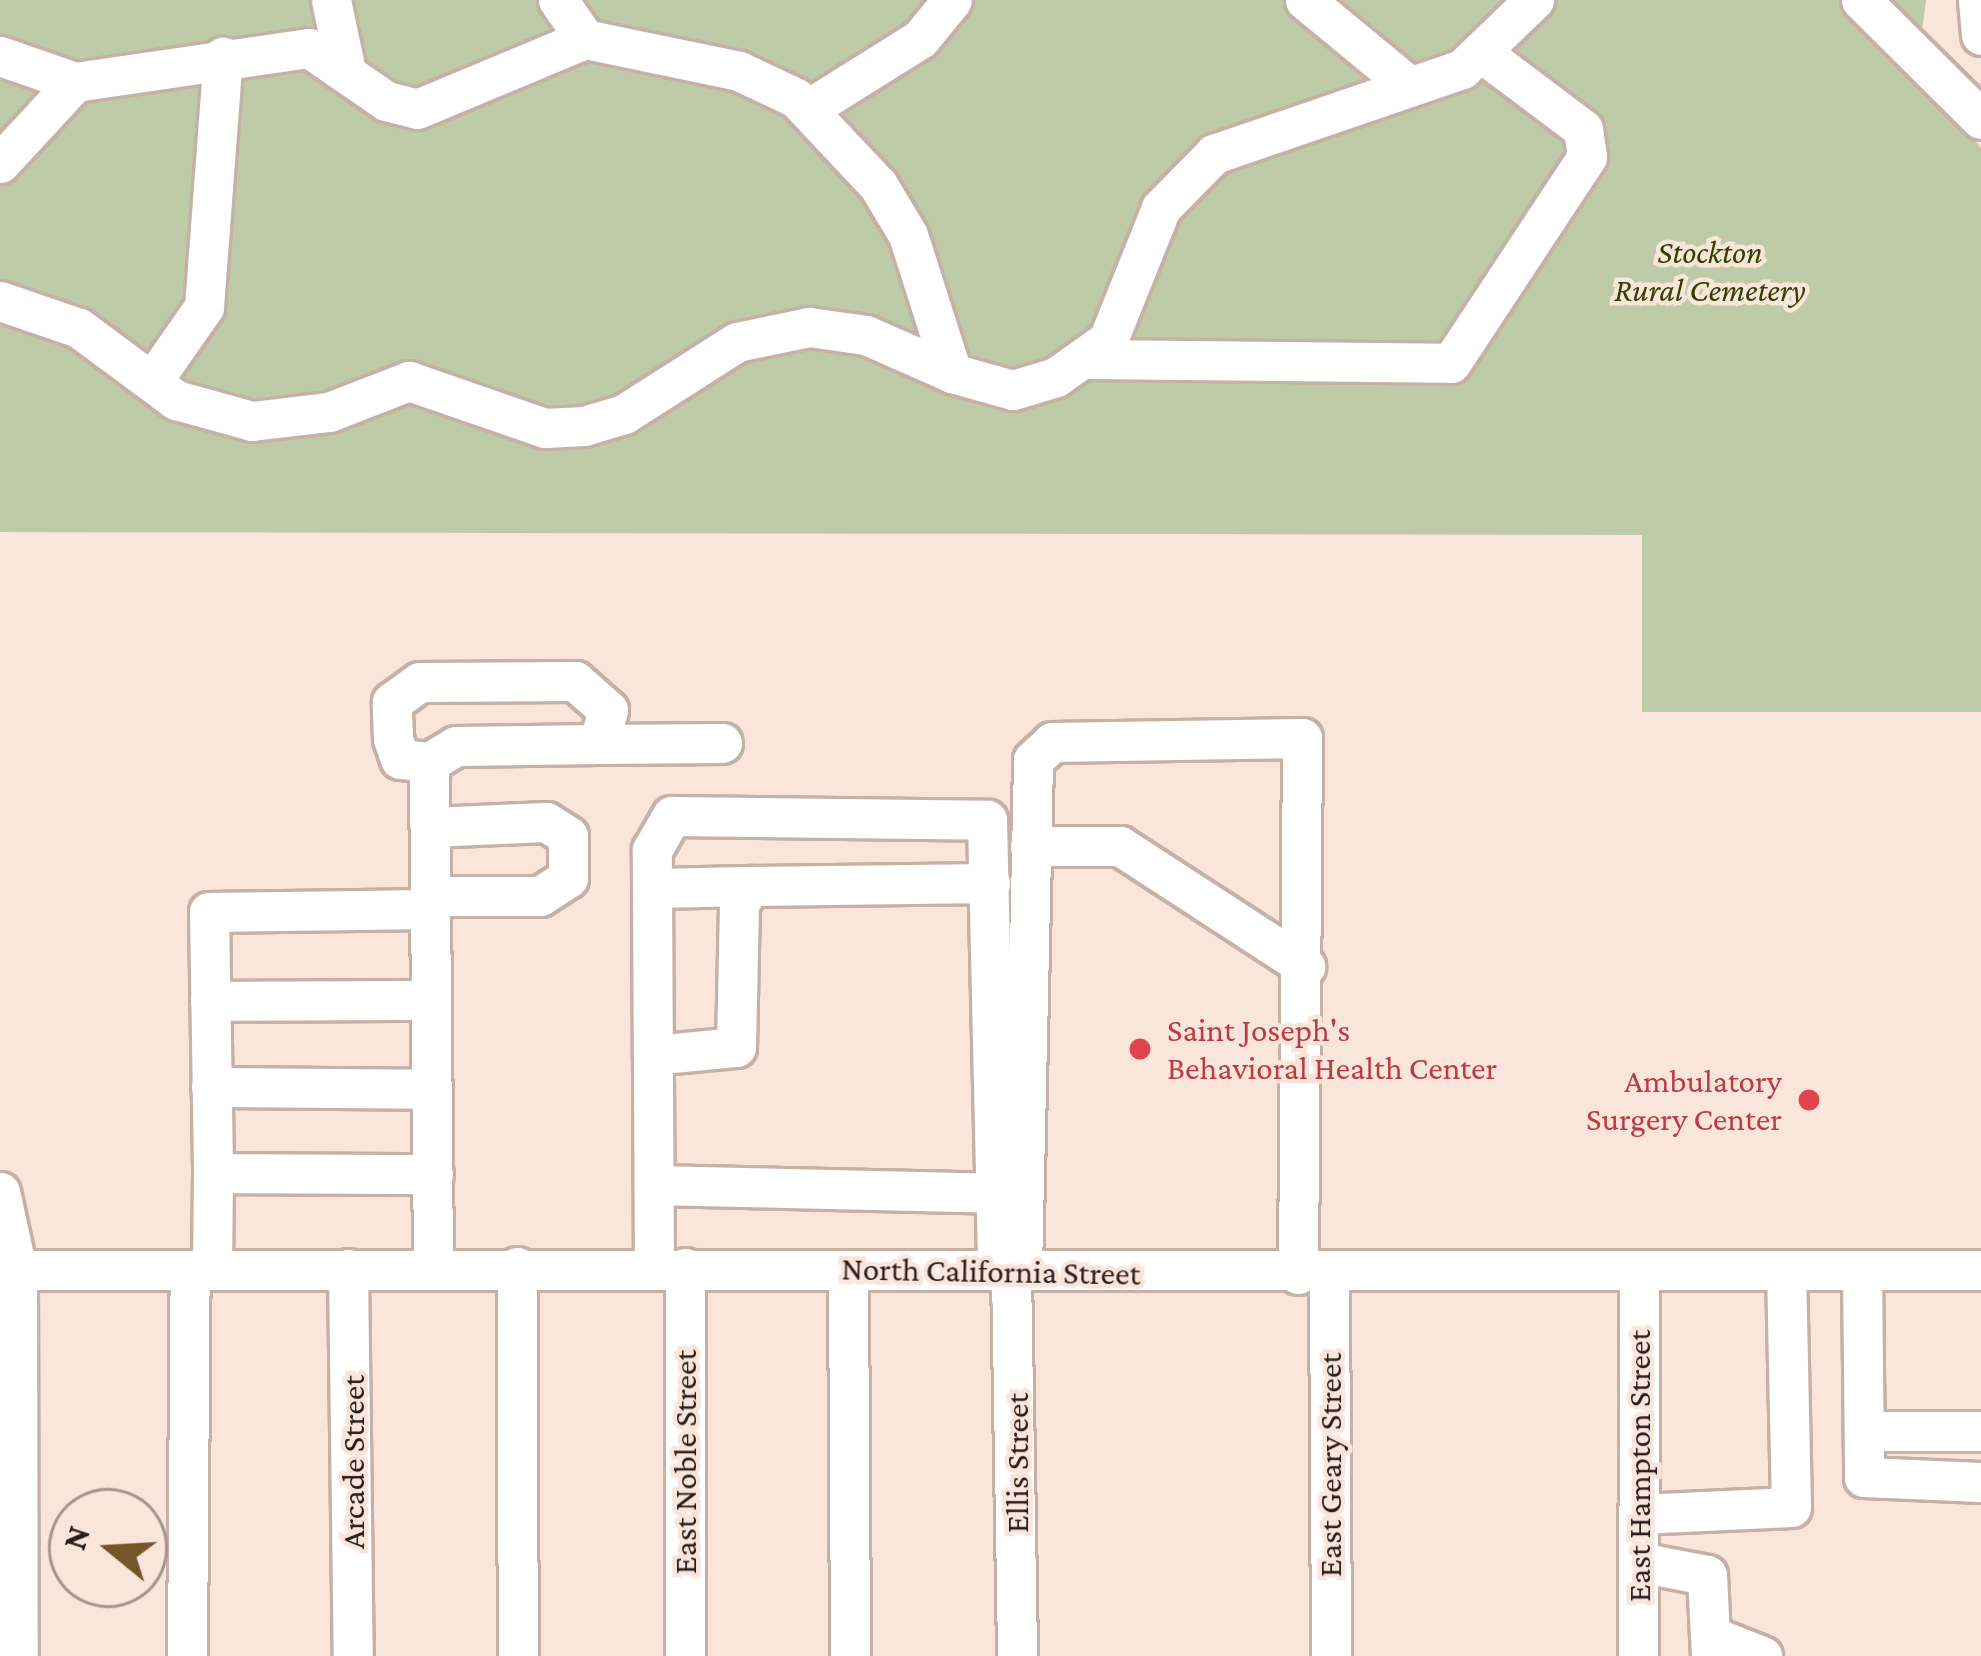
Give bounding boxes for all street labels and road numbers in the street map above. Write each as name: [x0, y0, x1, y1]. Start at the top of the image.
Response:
street label: North California Street: [841, 1249, 1141, 1293]
street label: East Hampton Street: [1619, 1330, 1659, 1602]
street label: East Noble Street: [665, 1350, 705, 1574]
street label: East Geary Street: [1310, 1353, 1350, 1577]
street label: Arcade Street: [333, 1375, 373, 1549]
street label: Ellis Street: [997, 1393, 1037, 1533]

